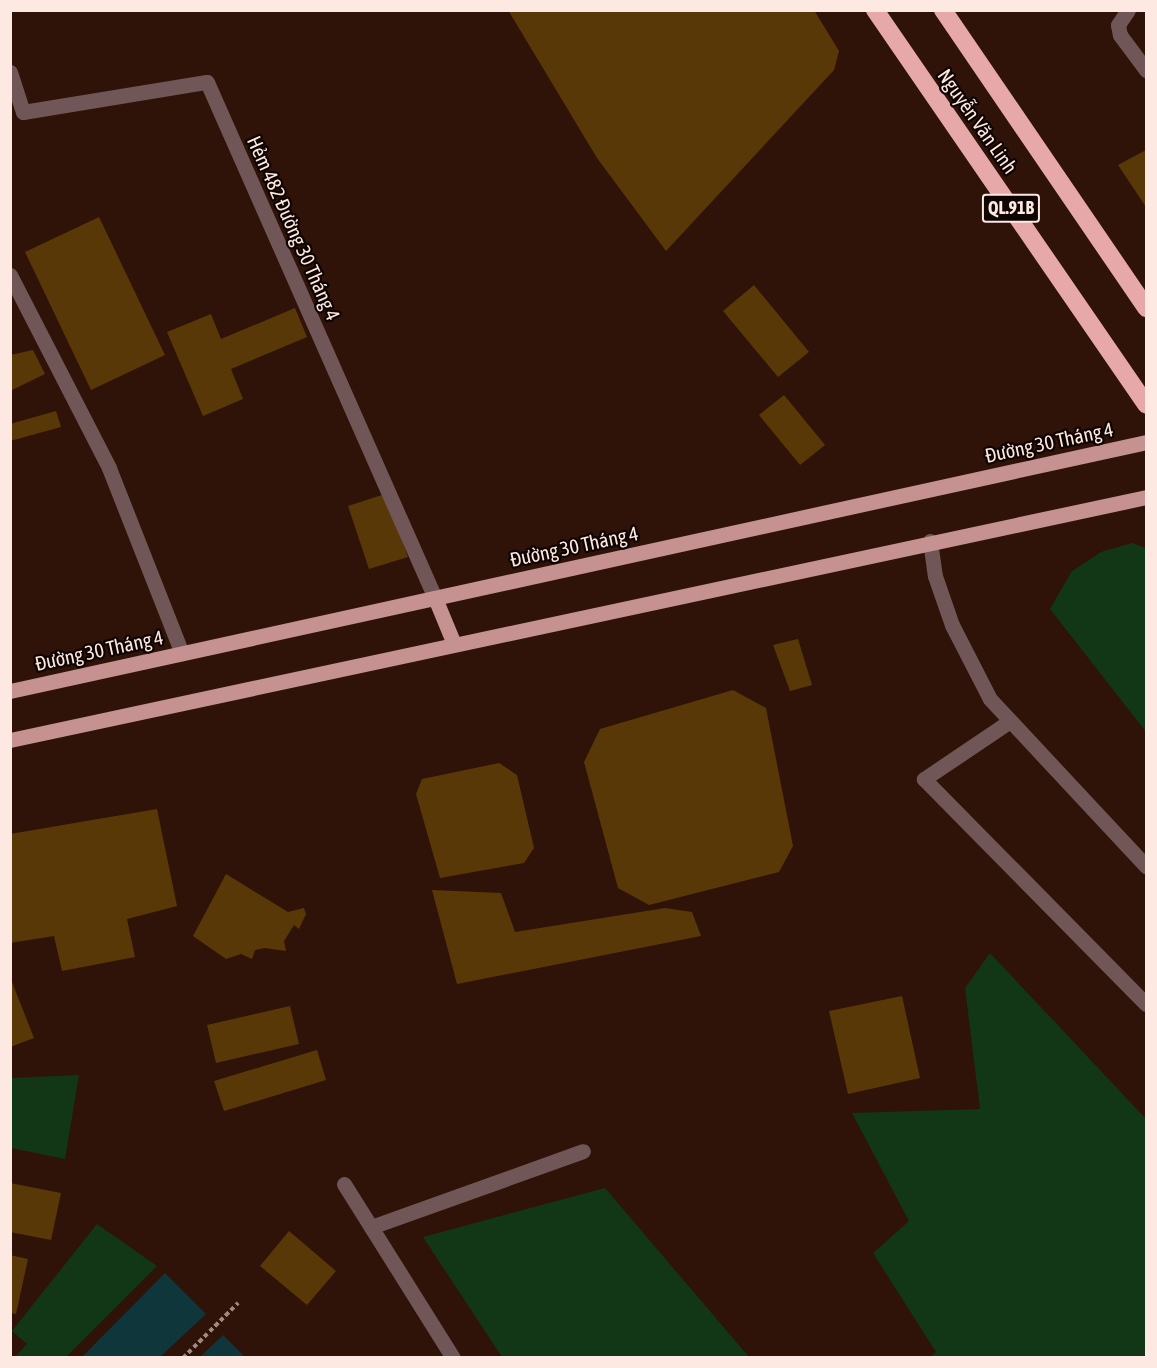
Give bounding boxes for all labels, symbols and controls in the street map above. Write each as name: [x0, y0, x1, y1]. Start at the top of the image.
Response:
street label: Nguyễn Văn Linh: [933, 64, 1023, 178]
street label: Hẻm 482 Đường 30 Tháng 4: [242, 132, 346, 324]
road number: QL.91B: [981, 193, 1041, 223]
street label: Đường 30 Tháng 4: [983, 417, 1115, 467]
street label: Đường 30 Tháng 4: [508, 521, 640, 571]
street label: Đường 30 Tháng 4: [33, 625, 165, 675]

